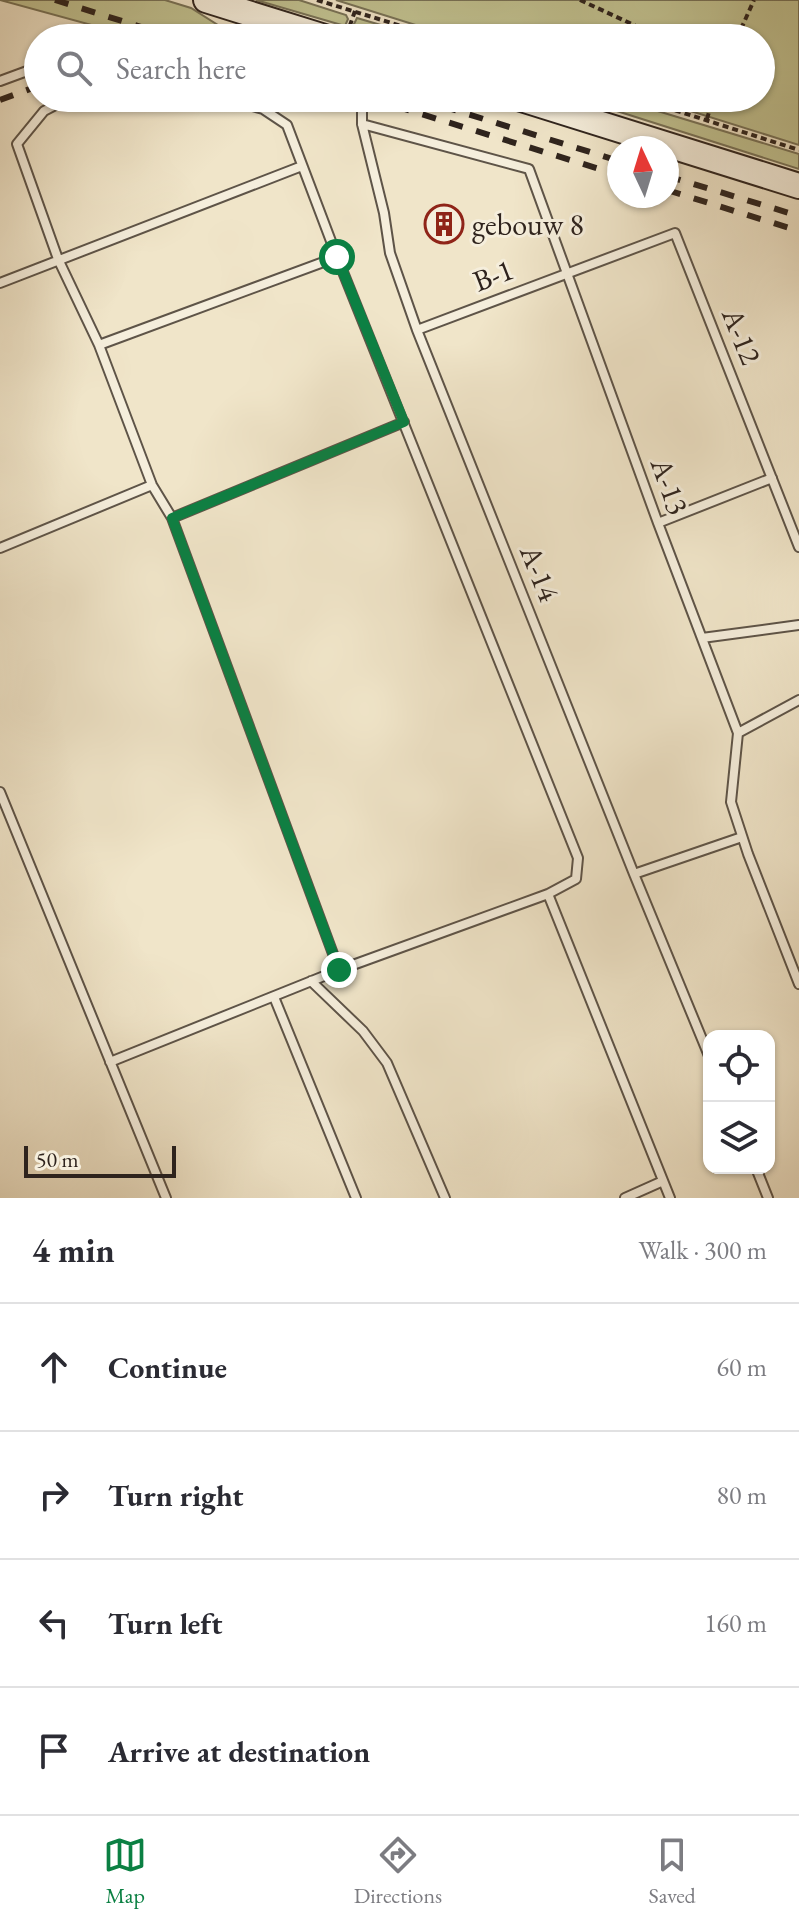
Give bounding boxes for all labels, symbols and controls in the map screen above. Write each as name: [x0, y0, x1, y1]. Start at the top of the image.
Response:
search box: [24, 24, 775, 112]
icon: search: [52, 46, 96, 90]
text: Search here: [116, 49, 246, 88]
north arrow: [607, 136, 679, 208]
building icon: gebouw 8: [423, 203, 465, 245]
place label: gebouw 8: [472, 205, 584, 244]
route start: [319, 239, 355, 275]
street label: B-1: [467, 250, 519, 300]
street label: A-12: [713, 301, 771, 371]
street label: A-13: [641, 451, 698, 520]
street label: A-14: [511, 538, 569, 608]
route end: [321, 952, 357, 988]
map controls: [703, 1030, 775, 1174]
button: locate: [703, 1030, 775, 1102]
button: layers: [703, 1102, 775, 1174]
scale bar: [24, 1142, 176, 1178]
text: 50 m: [36, 1145, 79, 1174]
text: 4 min: [32, 1228, 115, 1272]
text: Walk · 300 m: [639, 1233, 767, 1267]
icon: ahead: [32, 1345, 76, 1389]
text: Continue: [108, 1348, 227, 1387]
text: 60 m: [717, 1350, 767, 1384]
icon: right: [32, 1473, 76, 1517]
text: Turn right: [108, 1476, 244, 1515]
text: 80 m: [717, 1478, 767, 1512]
icon: left: [32, 1601, 76, 1645]
text: Turn left: [108, 1604, 222, 1643]
text: 160 m: [704, 1606, 767, 1640]
icon: arrive: [32, 1729, 76, 1773]
text: Arrive at destination: [108, 1732, 370, 1771]
tab: Map: [103, 1833, 147, 1910]
tab: Directions: [354, 1833, 442, 1910]
tab: Saved: [649, 1833, 696, 1910]

